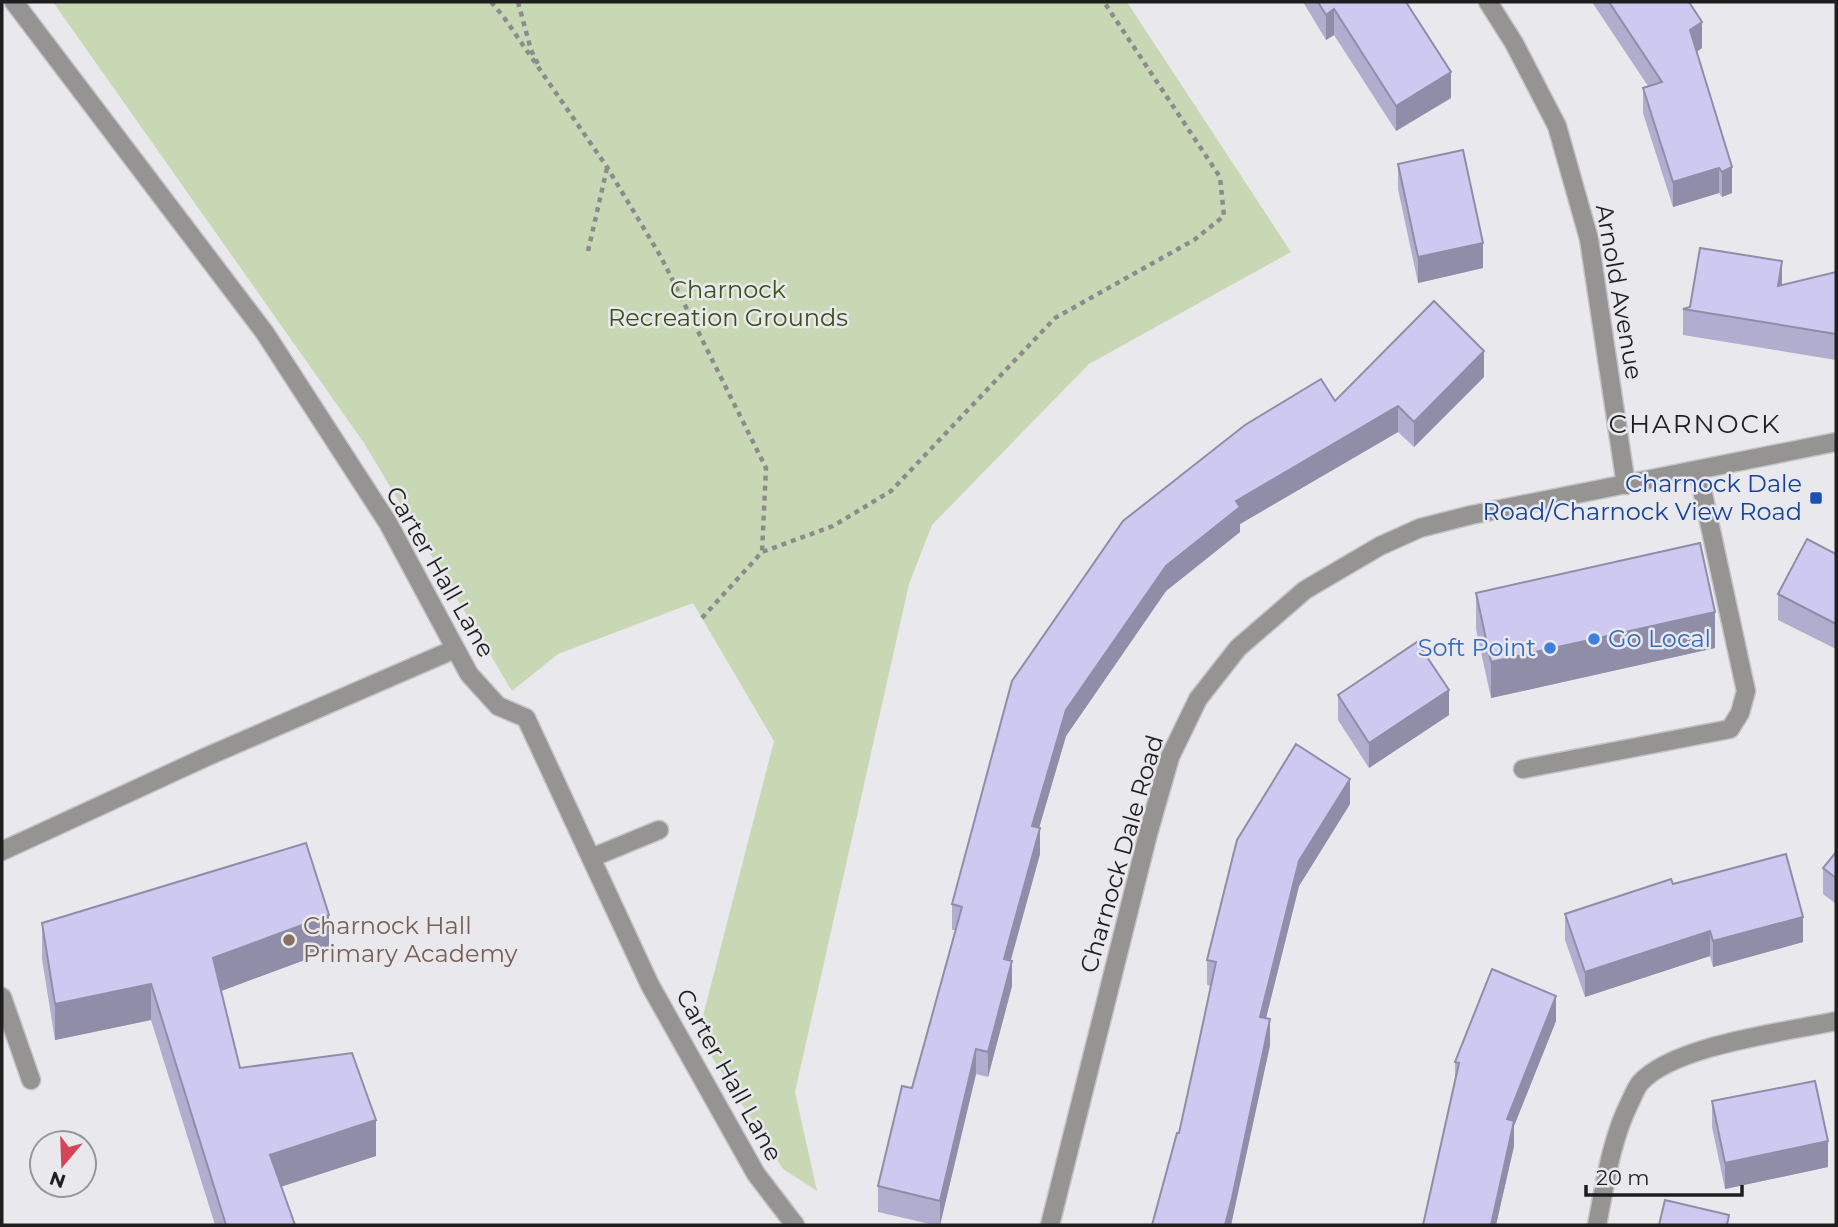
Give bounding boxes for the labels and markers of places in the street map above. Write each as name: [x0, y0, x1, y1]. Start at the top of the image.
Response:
place label: Charnock Dale Road/Charnock View Road: [1482, 469, 1802, 526]
marker: Charnock Dale Road/Charnock View Road: [1808, 490, 1824, 506]
place label: Go Local: [1608, 624, 1711, 653]
marker: Go Local: [1586, 631, 1602, 647]
place label: Soft Point: [1418, 633, 1536, 662]
marker: Soft Point: [1542, 640, 1558, 656]
place label: Charnock Hall Primary Academy: [303, 911, 518, 968]
marker: Charnock Hall Primary Academy: [281, 932, 297, 948]

